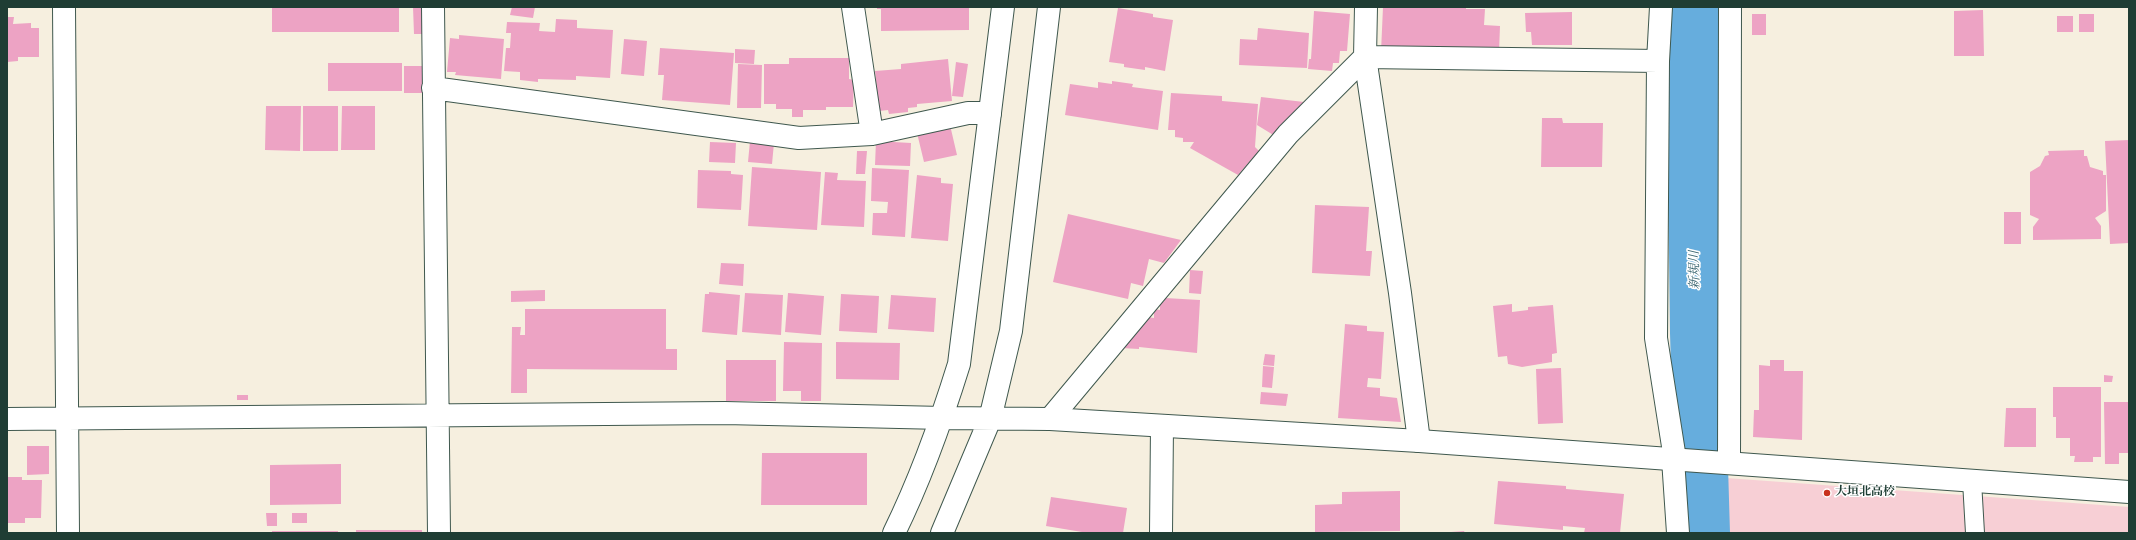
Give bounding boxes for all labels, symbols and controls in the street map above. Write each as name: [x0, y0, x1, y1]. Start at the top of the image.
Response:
water label: 新規川: [1688, 250, 1704, 290]
place label: 大垣北高校: [1835, 486, 1895, 500]
marker: 大垣北高校: [1822, 488, 1832, 498]

